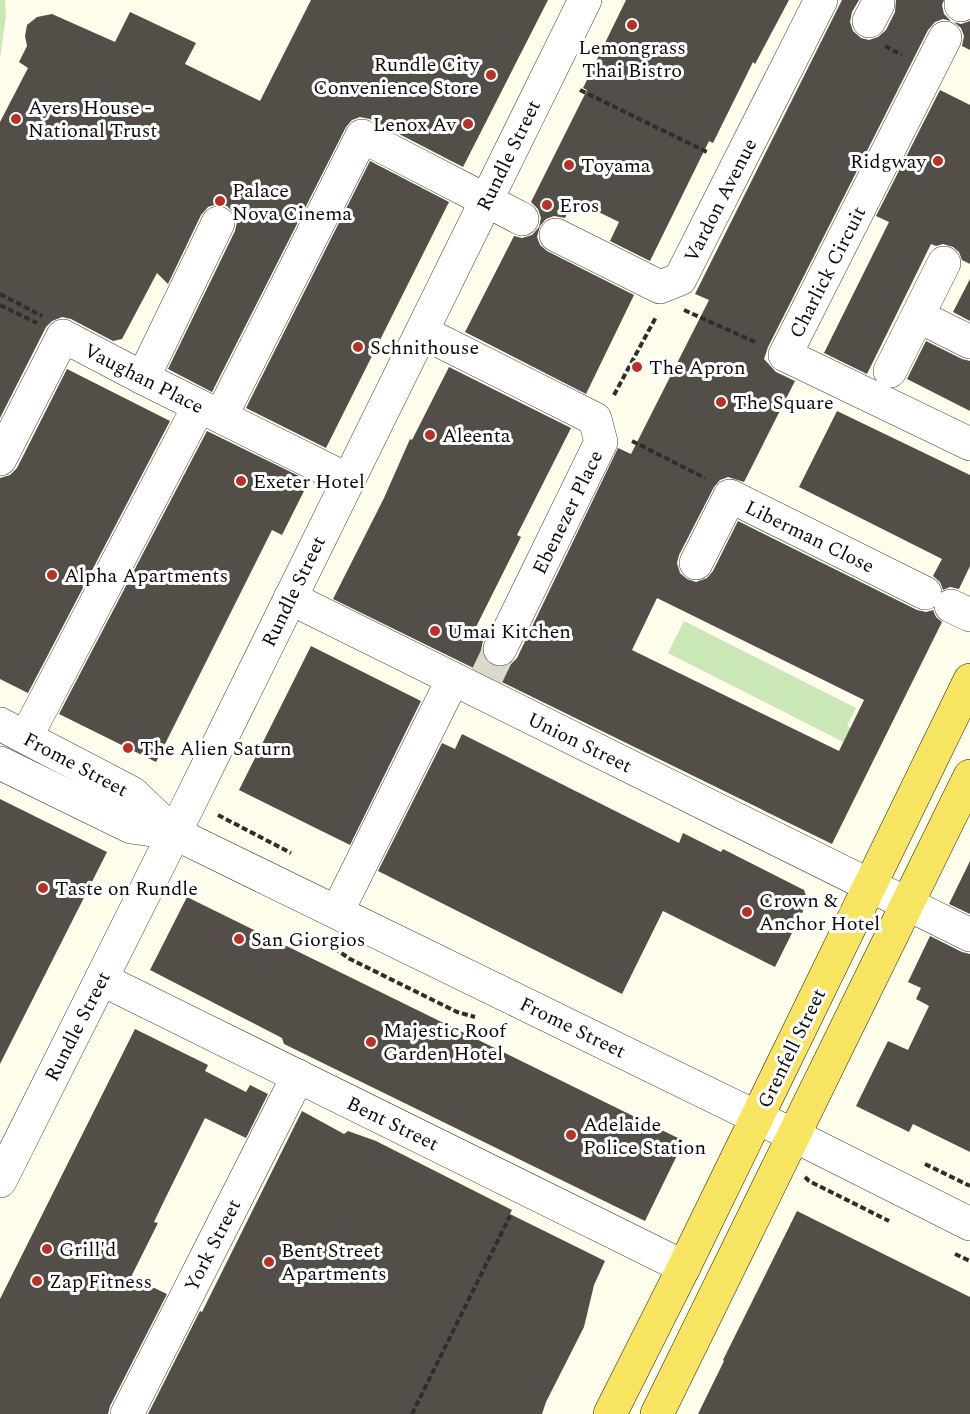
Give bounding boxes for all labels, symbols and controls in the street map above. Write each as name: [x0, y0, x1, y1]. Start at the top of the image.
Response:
marker: Lemongrass Thai Bistro: [625, 18, 639, 32]
place label: Lemongrass Thai Bistro: [578, 33, 686, 86]
place label: Rundle City Convenience Store: [313, 50, 480, 103]
marker: Rundle City Convenience Store: [484, 68, 498, 82]
place label: Ayers House - National Trust: [28, 93, 157, 146]
street label: Rundle Street: [469, 95, 549, 216]
place label: Lenox Av: [373, 110, 457, 140]
marker: Ayers House - National Trust: [9, 112, 23, 126]
marker: Lenox Av: [461, 117, 475, 131]
street label: Vardon Avenue: [677, 133, 765, 268]
place label: Ridgway: [850, 147, 927, 177]
place label: Toyama: [581, 151, 651, 181]
marker: Ridgway: [931, 154, 945, 168]
marker: Toyama: [562, 158, 576, 172]
place label: Palace Nova Cinema: [232, 176, 352, 229]
place label: Eros: [559, 191, 599, 221]
marker: Palace Nova Cinema: [213, 194, 227, 208]
marker: Eros: [540, 198, 554, 212]
street label: Charlick Circuit: [782, 201, 874, 344]
place label: Schnithouse: [370, 333, 479, 363]
street label: Vaughan Place: [78, 336, 209, 422]
marker: Schnithouse: [351, 340, 365, 354]
place label: The Apron: [649, 353, 746, 383]
marker: The Apron: [630, 360, 644, 374]
place label: The Square: [733, 388, 834, 418]
marker: The Square: [714, 395, 728, 409]
place label: Aleenta: [442, 421, 511, 451]
marker: Aleenta: [423, 428, 437, 442]
street label: Ebenezer Place: [525, 445, 611, 580]
place label: Exeter Hotel: [253, 467, 365, 497]
marker: Exeter Hotel: [234, 474, 248, 488]
street label: Liberman Close: [740, 493, 879, 581]
street label: Rundle Street: [254, 531, 334, 652]
place label: Alpha Apartments: [64, 561, 228, 591]
marker: Alpha Apartments: [45, 568, 59, 582]
place label: Umai Kitchen: [447, 617, 571, 647]
marker: Umai Kitchen: [428, 624, 442, 638]
street label: Union Street: [522, 705, 637, 781]
street label: Frome Street: [18, 725, 133, 805]
place label: The Alien Saturn: [140, 734, 292, 764]
marker: The Alien Saturn: [121, 741, 135, 755]
place label: Taste on Rundle: [55, 874, 198, 904]
marker: Taste on Rundle: [36, 881, 50, 895]
place label: Crown & Anchor Hotel: [759, 886, 880, 939]
marker: Crown & Anchor Hotel: [740, 905, 754, 919]
place label: San Giorgios: [251, 925, 365, 955]
marker: San Giorgios: [232, 932, 246, 946]
street label: Rundle Street: [37, 966, 119, 1087]
street label: Grenfell Street: [750, 983, 834, 1114]
street label: Frome Street: [514, 989, 631, 1067]
place label: Majestic Roof Garden Hotel: [383, 1016, 508, 1069]
marker: Majestic Roof Garden Hotel: [364, 1035, 378, 1049]
street label: Bent Street: [341, 1089, 444, 1159]
place label: Adelaide Police Station: [583, 1110, 706, 1163]
marker: Adelaide Police Station: [564, 1128, 578, 1142]
street label: York Street: [177, 1194, 249, 1297]
place label: Grill'd: [59, 1235, 117, 1265]
place label: Bent Street Apartments: [281, 1236, 387, 1289]
marker: Grill'd: [40, 1242, 54, 1256]
marker: Bent Street Apartments: [262, 1255, 276, 1269]
place label: Zap Fitness: [49, 1267, 152, 1297]
marker: Zap Fitness: [30, 1274, 44, 1288]

